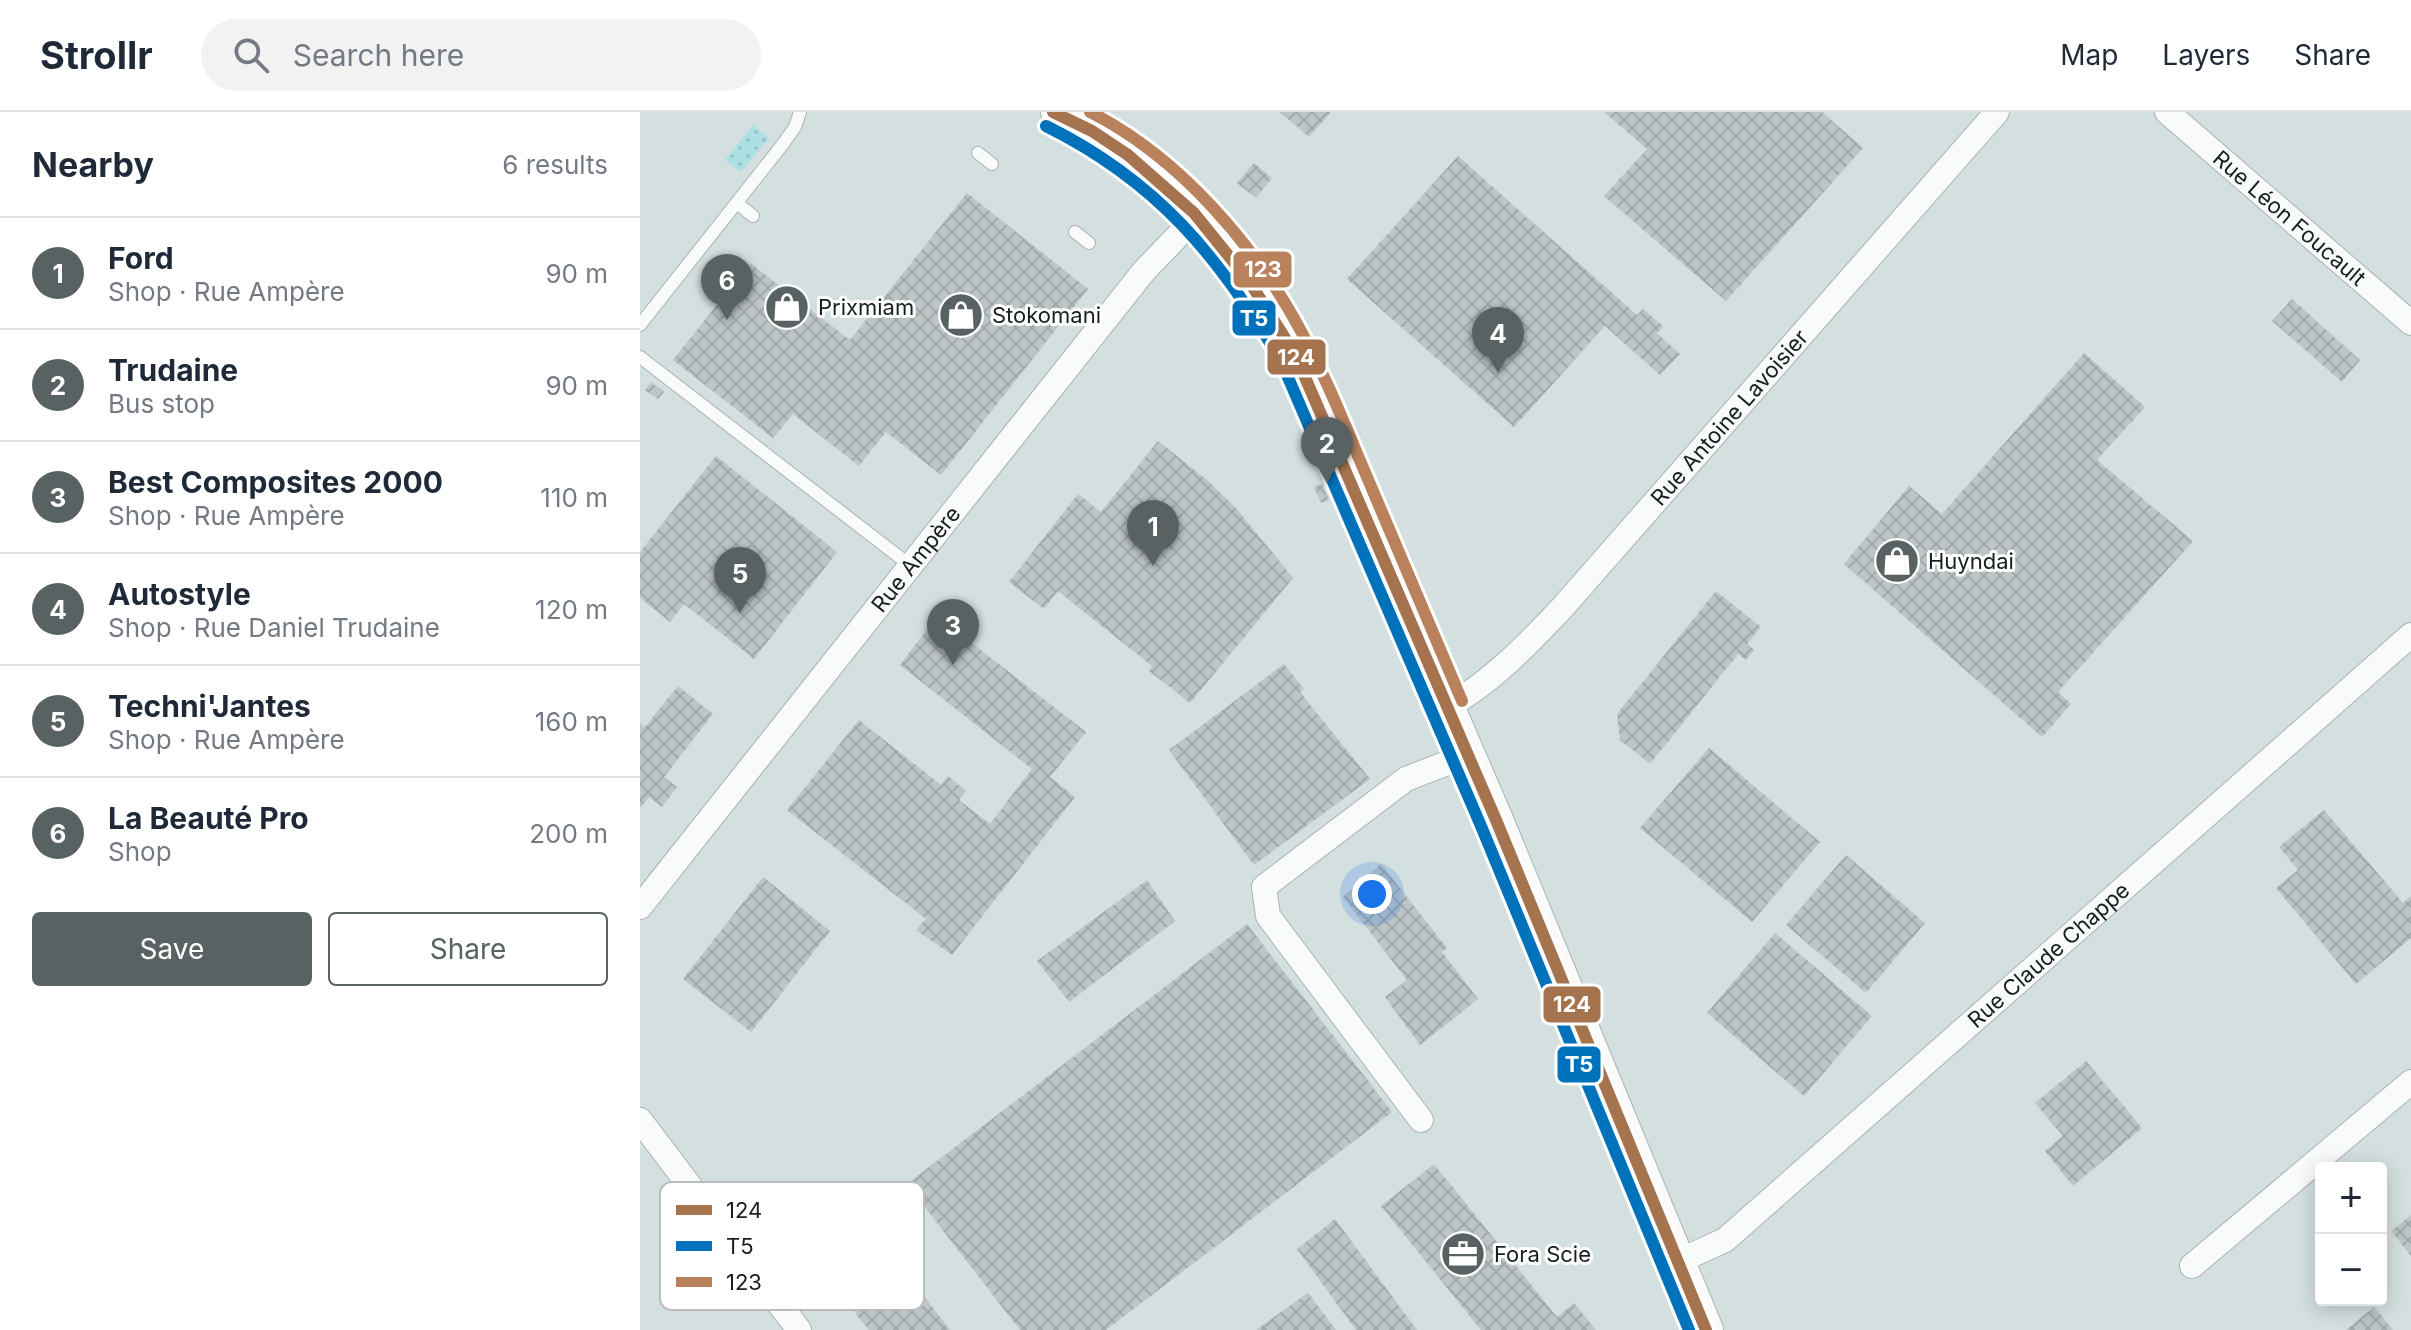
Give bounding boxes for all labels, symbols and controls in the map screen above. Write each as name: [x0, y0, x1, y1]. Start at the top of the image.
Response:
search box: [201, 19, 761, 91]
text: Strollr: [40, 32, 153, 78]
icon: search: [229, 33, 273, 77]
text: Search here: [293, 37, 464, 73]
text: Map: [2060, 38, 2118, 72]
text: Layers: [2162, 38, 2250, 72]
text: Share: [2294, 38, 2371, 72]
text: Nearby: [32, 144, 154, 185]
street label: Rue Léon Foucault: [2208, 145, 2371, 291]
text: 6 results: [502, 149, 608, 180]
text: Ford: [108, 240, 174, 276]
line badge: 123: [1232, 250, 1293, 289]
pin: 6: [701, 254, 753, 320]
text: 123: [1244, 256, 1282, 282]
text: 1: [52, 258, 64, 289]
text: 90 m: [545, 258, 608, 289]
text: Shop · Rue Ampère: [108, 276, 345, 307]
shop icon: Prixmiam: [763, 283, 811, 331]
shop icon: Stokomani: [937, 291, 985, 339]
place label: Prixmiam: [818, 294, 914, 320]
line badge: T5: [1231, 299, 1277, 337]
place label: Stokomani: [992, 302, 1101, 328]
text: T5: [1240, 305, 1268, 331]
pin: 4: [1472, 307, 1524, 373]
street label: Rue Antoine Lavoisier: [1645, 324, 1813, 510]
line badge: 124: [1266, 338, 1327, 376]
text: 124: [1277, 344, 1315, 370]
text: Trudaine: [108, 352, 238, 388]
text: 2: [50, 370, 66, 401]
text: 90 m: [545, 370, 608, 401]
text: Bus stop: [108, 388, 215, 419]
pin: 2: [1301, 417, 1353, 483]
text: Best Composites 2000: [108, 464, 443, 500]
text: 3: [50, 482, 66, 513]
text: 110 m: [540, 482, 608, 513]
text: Shop · Rue Ampère: [108, 500, 345, 531]
pin: 1: [1127, 500, 1179, 566]
street label: Rue Ampère: [866, 501, 966, 617]
shop icon: Huyndai: [1873, 537, 1921, 585]
pin: 5: [714, 547, 766, 613]
place label: Huyndai: [1928, 548, 2014, 574]
text: Autostyle: [108, 576, 251, 612]
text: 4: [49, 594, 67, 625]
text: 120 m: [535, 594, 608, 625]
pin: 3: [927, 599, 979, 665]
text: Shop · Rue Daniel Trudaine: [108, 612, 440, 643]
text: Techni'Jantes: [108, 688, 311, 724]
text: 5: [50, 706, 66, 737]
text: 160 m: [535, 706, 608, 737]
text: Shop · Rue Ampère: [108, 724, 345, 755]
text: La Beauté Pro: [108, 800, 309, 836]
text: 6: [50, 818, 66, 849]
text: 200 m: [529, 818, 608, 849]
text: Shop: [108, 836, 172, 867]
your location: [1352, 874, 1392, 914]
street label: Rue Claude Chappe: [1962, 877, 2135, 1033]
button: Save: [32, 912, 312, 986]
button: Share: [328, 912, 608, 986]
line badge: 124: [1542, 985, 1602, 1024]
text: 124: [1553, 991, 1591, 1017]
line badge: T5: [1556, 1045, 1602, 1084]
text: T5: [1565, 1051, 1593, 1077]
map controls: [2315, 1162, 2387, 1306]
button: +: [2315, 1162, 2387, 1234]
legend: [660, 1182, 924, 1310]
text: 124: [726, 1197, 762, 1223]
office icon: Fora Scie: [1439, 1230, 1487, 1278]
text: T5: [726, 1233, 754, 1259]
button: −: [2315, 1234, 2387, 1306]
place label: Fora Scie: [1494, 1241, 1591, 1267]
text: 123: [726, 1269, 762, 1295]

